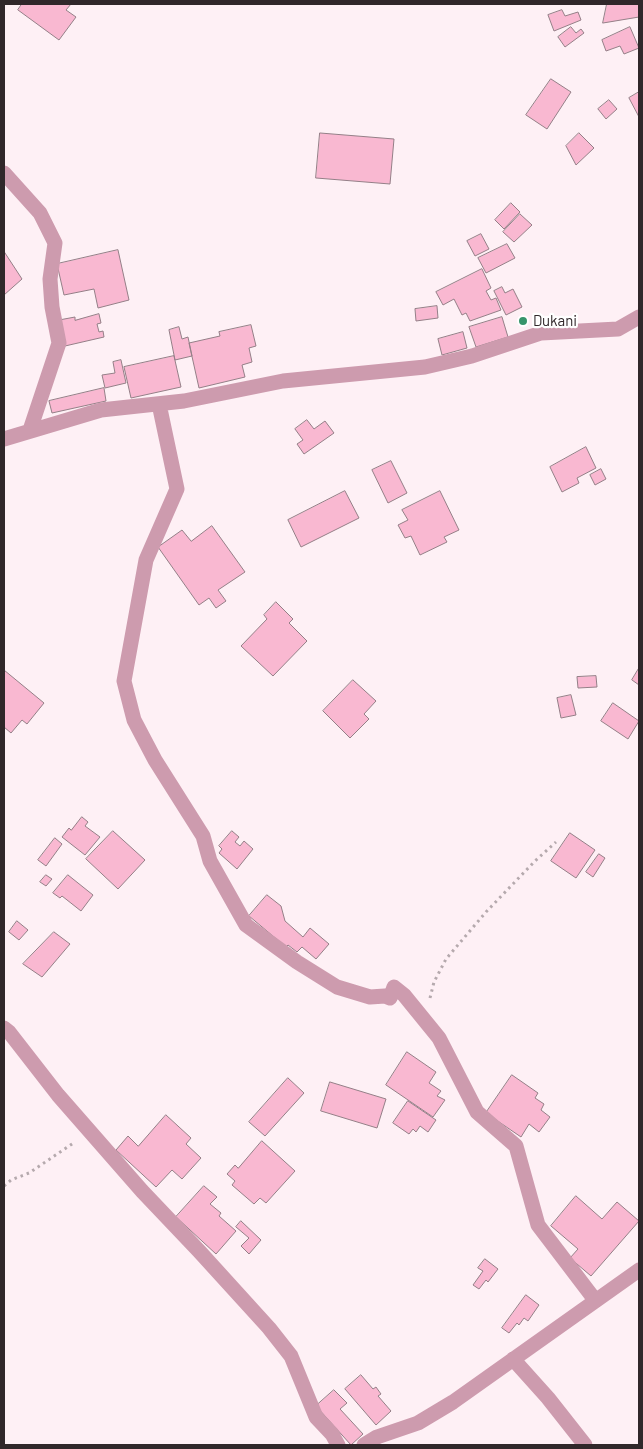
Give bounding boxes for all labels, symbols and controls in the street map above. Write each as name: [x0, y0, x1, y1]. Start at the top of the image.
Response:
place label: Dukani: [533, 312, 577, 330]
marker: Dukani: [517, 315, 529, 327]

